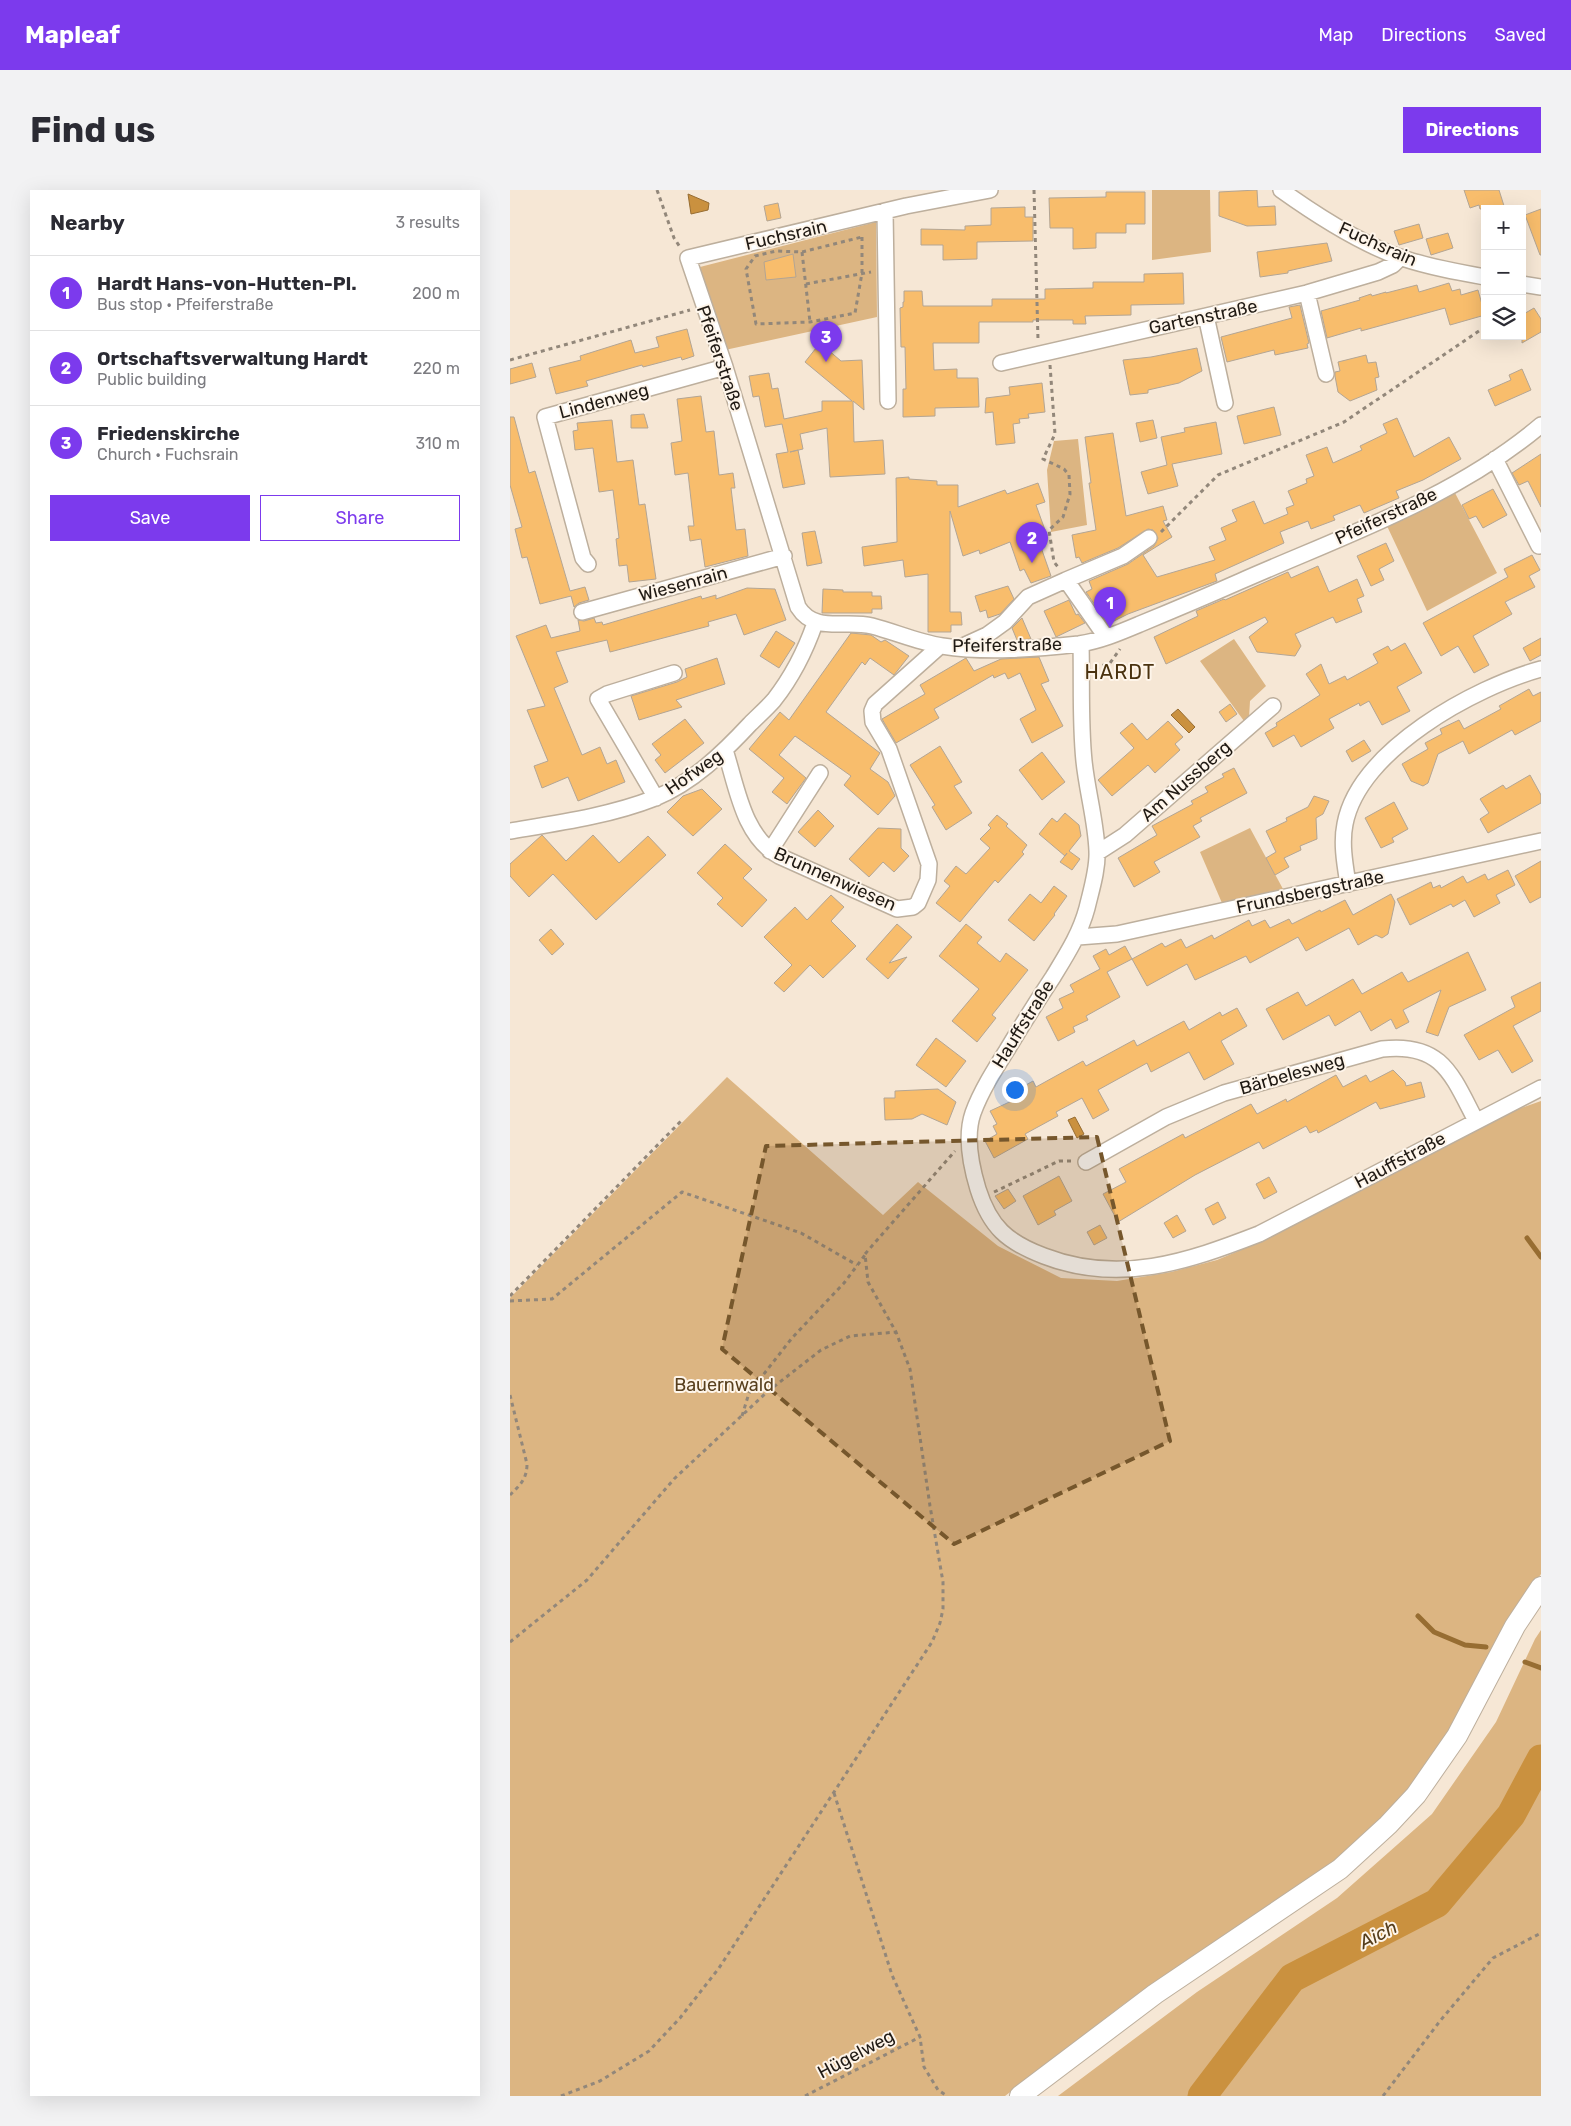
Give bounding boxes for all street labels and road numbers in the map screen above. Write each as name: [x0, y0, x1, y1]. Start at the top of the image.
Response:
street label: Fuchsrain: [743, 215, 829, 255]
street label: Fuchsrain: [1336, 217, 1420, 271]
street label: Gartenstraße: [1147, 295, 1259, 339]
street label: Pfeiferstraße: [692, 302, 748, 414]
street label: Lindenweg: [557, 378, 651, 424]
street label: Pfeiferstraße: [1332, 483, 1440, 549]
street label: Wiesenrain: [636, 562, 730, 606]
street label: Pfeiferstraße: [952, 633, 1062, 657]
street label: Am Nussberg: [1136, 736, 1236, 826]
street label: Hofweg: [661, 744, 727, 800]
street label: Brunnenwiesen: [770, 842, 900, 916]
street label: Frundsbergstraße: [1234, 866, 1386, 918]
street label: Hauffstraße: [987, 976, 1059, 1072]
street label: Bärbelesweg: [1237, 1049, 1347, 1099]
street label: Hauffstraße: [1351, 1127, 1449, 1193]
street label: Hügelweg: [814, 2025, 898, 2083]

